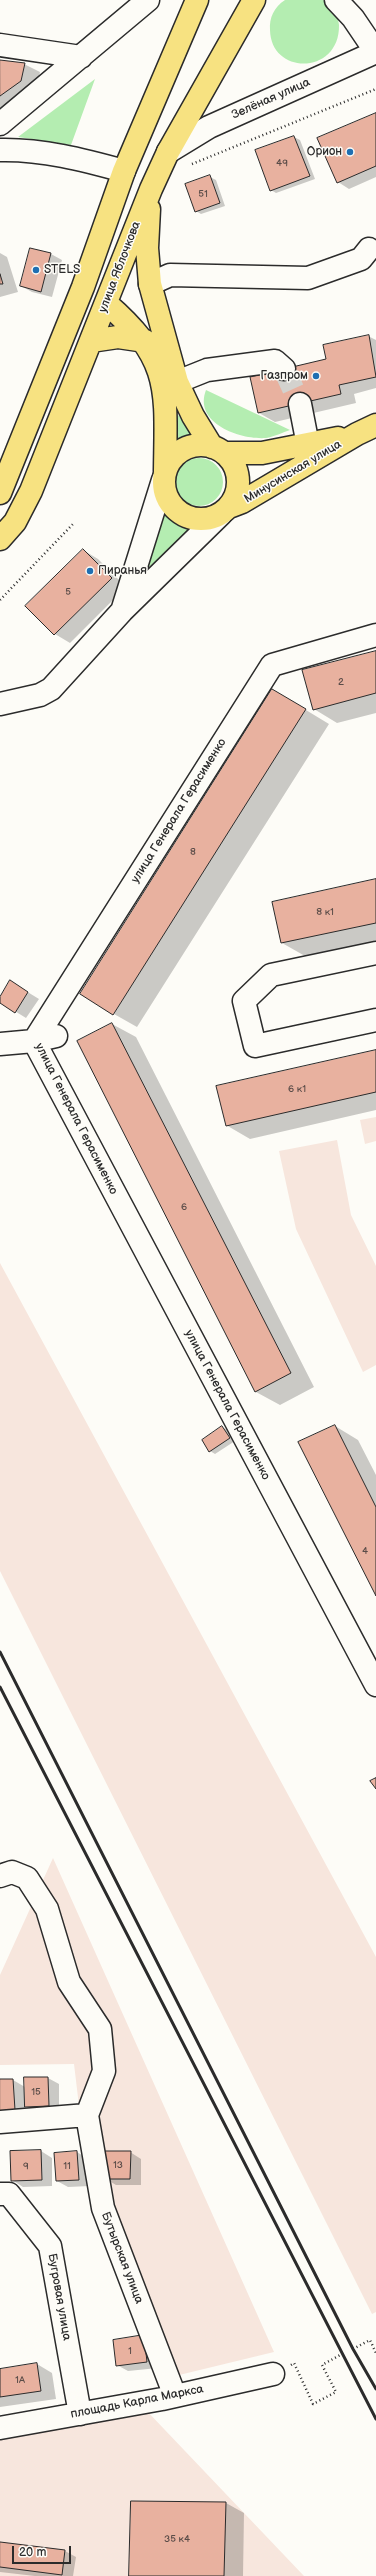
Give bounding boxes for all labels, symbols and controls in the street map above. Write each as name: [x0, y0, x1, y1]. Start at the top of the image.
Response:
street label: Зелёная улица: [230, 75, 312, 123]
place label: Орион: [307, 145, 342, 159]
marker: Орион: [345, 147, 355, 157]
house number: 49: [276, 157, 288, 169]
house number: 51: [198, 188, 208, 200]
street label: улица Яблочкова: [96, 219, 144, 315]
place label: STELS: [44, 263, 80, 277]
marker: STELS: [31, 265, 41, 275]
place label: Газпром: [261, 369, 308, 383]
marker: Газпром: [311, 371, 321, 381]
street label: Минусинская улица: [242, 437, 344, 507]
place label: Пиранья: [98, 564, 147, 578]
marker: Пиранья: [85, 566, 95, 576]
house number: 5: [65, 586, 71, 598]
house number: 2: [338, 676, 344, 688]
street label: улица Генерала Герасименко: [128, 736, 230, 886]
house number: 8: [190, 846, 196, 858]
house number: 8 к1: [316, 906, 334, 918]
street label: улица Генерала Герасименко: [31, 1041, 121, 1197]
house number: 6 к1: [288, 1083, 306, 1095]
house number: 6: [181, 1201, 187, 1213]
street label: улица Генерала Герасименко: [181, 1328, 273, 1482]
house number: 4: [362, 1545, 368, 1557]
house number: 15: [31, 2086, 41, 2098]
house number: 13: [113, 2159, 123, 2171]
house number: 9: [23, 2160, 29, 2172]
house number: 11: [63, 2160, 71, 2172]
street label: Бутырская улица: [98, 2210, 146, 2306]
street label: Бугровая улица: [44, 2252, 74, 2342]
house number: 1: [128, 2345, 132, 2357]
house number: 1А: [15, 2374, 25, 2386]
street label: площадь Карла Маркса: [69, 2382, 205, 2422]
house number: 35 к4: [164, 2533, 190, 2545]
scale bar: [14, 2538, 73, 2564]
text: 20 m: [19, 2545, 46, 2560]

